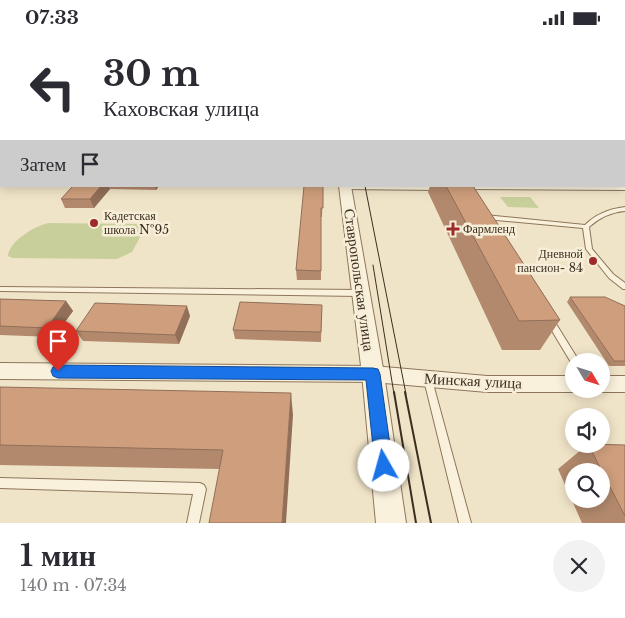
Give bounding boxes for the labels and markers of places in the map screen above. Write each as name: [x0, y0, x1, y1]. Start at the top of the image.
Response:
place label: Кадетская школа №95: [104, 208, 169, 237]
marker: Кадетская школа №95: [88, 217, 100, 229]
place label: Фармленд: [463, 221, 515, 236]
marker: Фармленд: [447, 223, 459, 235]
place label: Дневной пансион- 84: [517, 246, 584, 275]
marker: Дневной пансион- 84: [587, 255, 599, 267]
pin: [37, 320, 79, 371]

